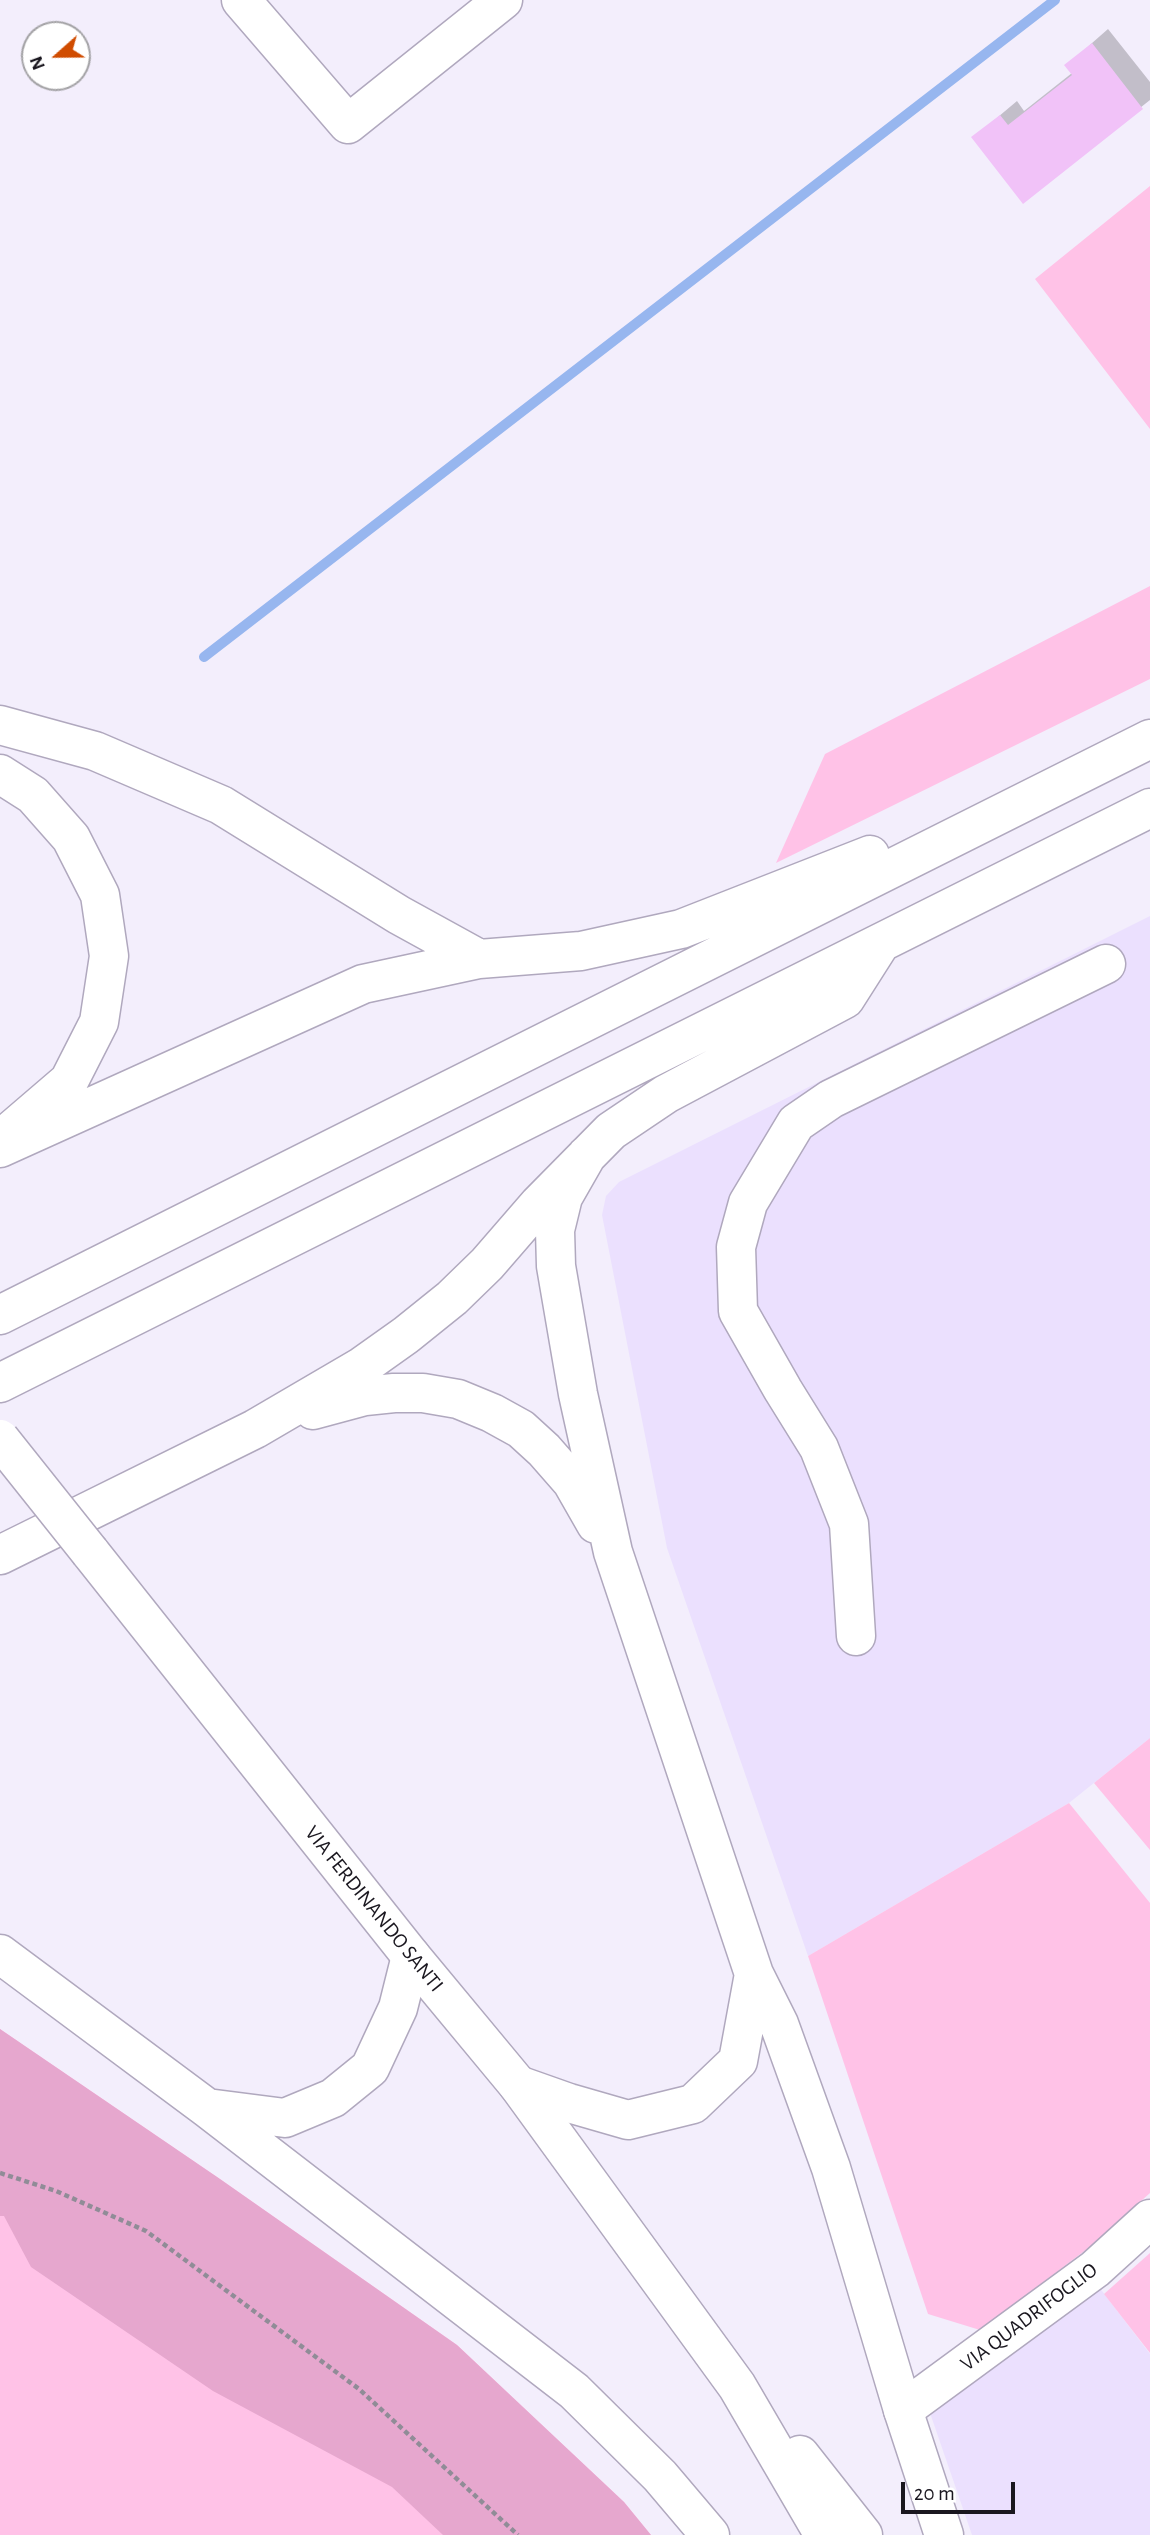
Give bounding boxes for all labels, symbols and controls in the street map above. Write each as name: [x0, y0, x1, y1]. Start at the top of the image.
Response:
north arrow: [21, 21, 91, 91]
text: N: [27, 53, 49, 73]
street label: VIA FERDINANDO SANTI: [299, 1821, 449, 1997]
street label: VIA QUADRIFOGLIO: [956, 2257, 1102, 2377]
scale bar: [905, 2468, 1019, 2512]
text: 20 m: [914, 2483, 955, 2504]

